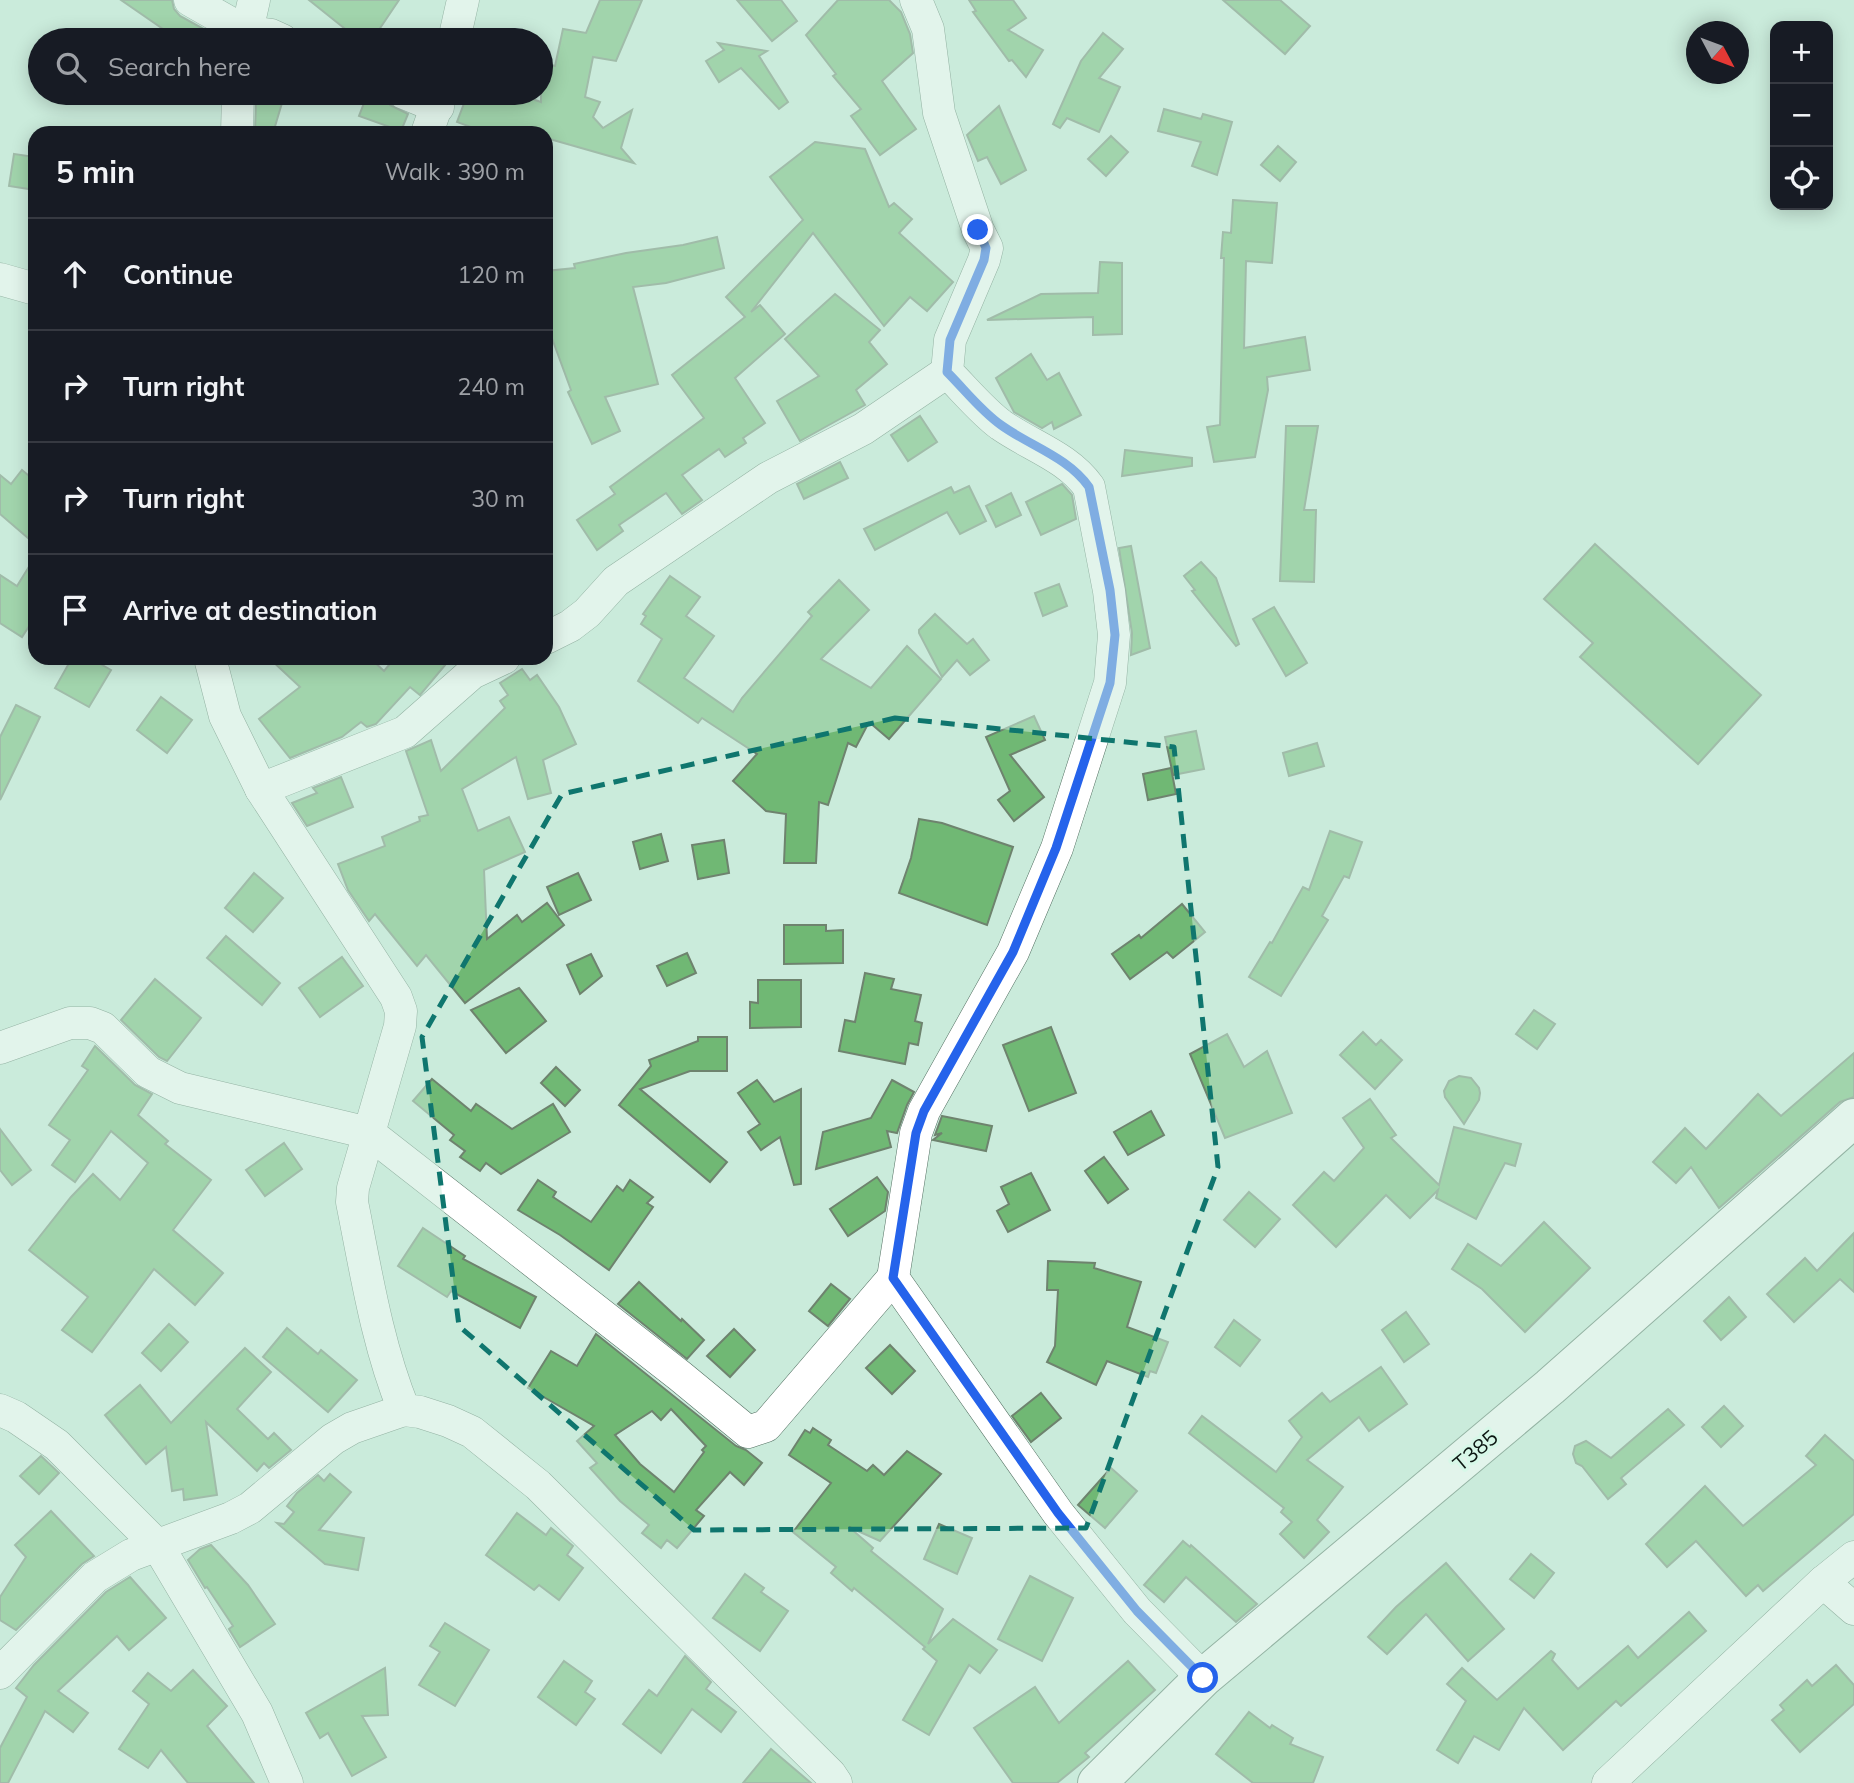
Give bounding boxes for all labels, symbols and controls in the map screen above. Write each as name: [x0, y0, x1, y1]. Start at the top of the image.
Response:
north arrow: [1686, 21, 1749, 84]
map controls: [1770, 21, 1833, 210]
button: +: [1770, 21, 1833, 84]
search box: [28, 28, 553, 105]
icon: search: [52, 48, 90, 86]
text: Search here: [108, 50, 251, 83]
button: −: [1770, 84, 1833, 147]
button: locate: [1770, 147, 1833, 210]
text: 5 min: [56, 153, 135, 191]
text: Walk · 390 m: [385, 157, 525, 186]
route end: [962, 214, 993, 245]
icon: ahead: [56, 255, 94, 293]
text: Continue: [123, 258, 233, 291]
text: 120 m: [457, 260, 525, 289]
icon: right: [56, 367, 94, 405]
text: Turn right: [123, 370, 244, 403]
text: 240 m: [457, 372, 525, 401]
icon: right: [56, 479, 94, 517]
text: Turn right: [123, 482, 244, 515]
text: 30 m: [471, 484, 525, 513]
icon: arrive: [56, 591, 94, 629]
text: Arrive at destination: [123, 594, 378, 627]
street label: T385: [1447, 1424, 1503, 1476]
route start: [1187, 1662, 1218, 1693]

